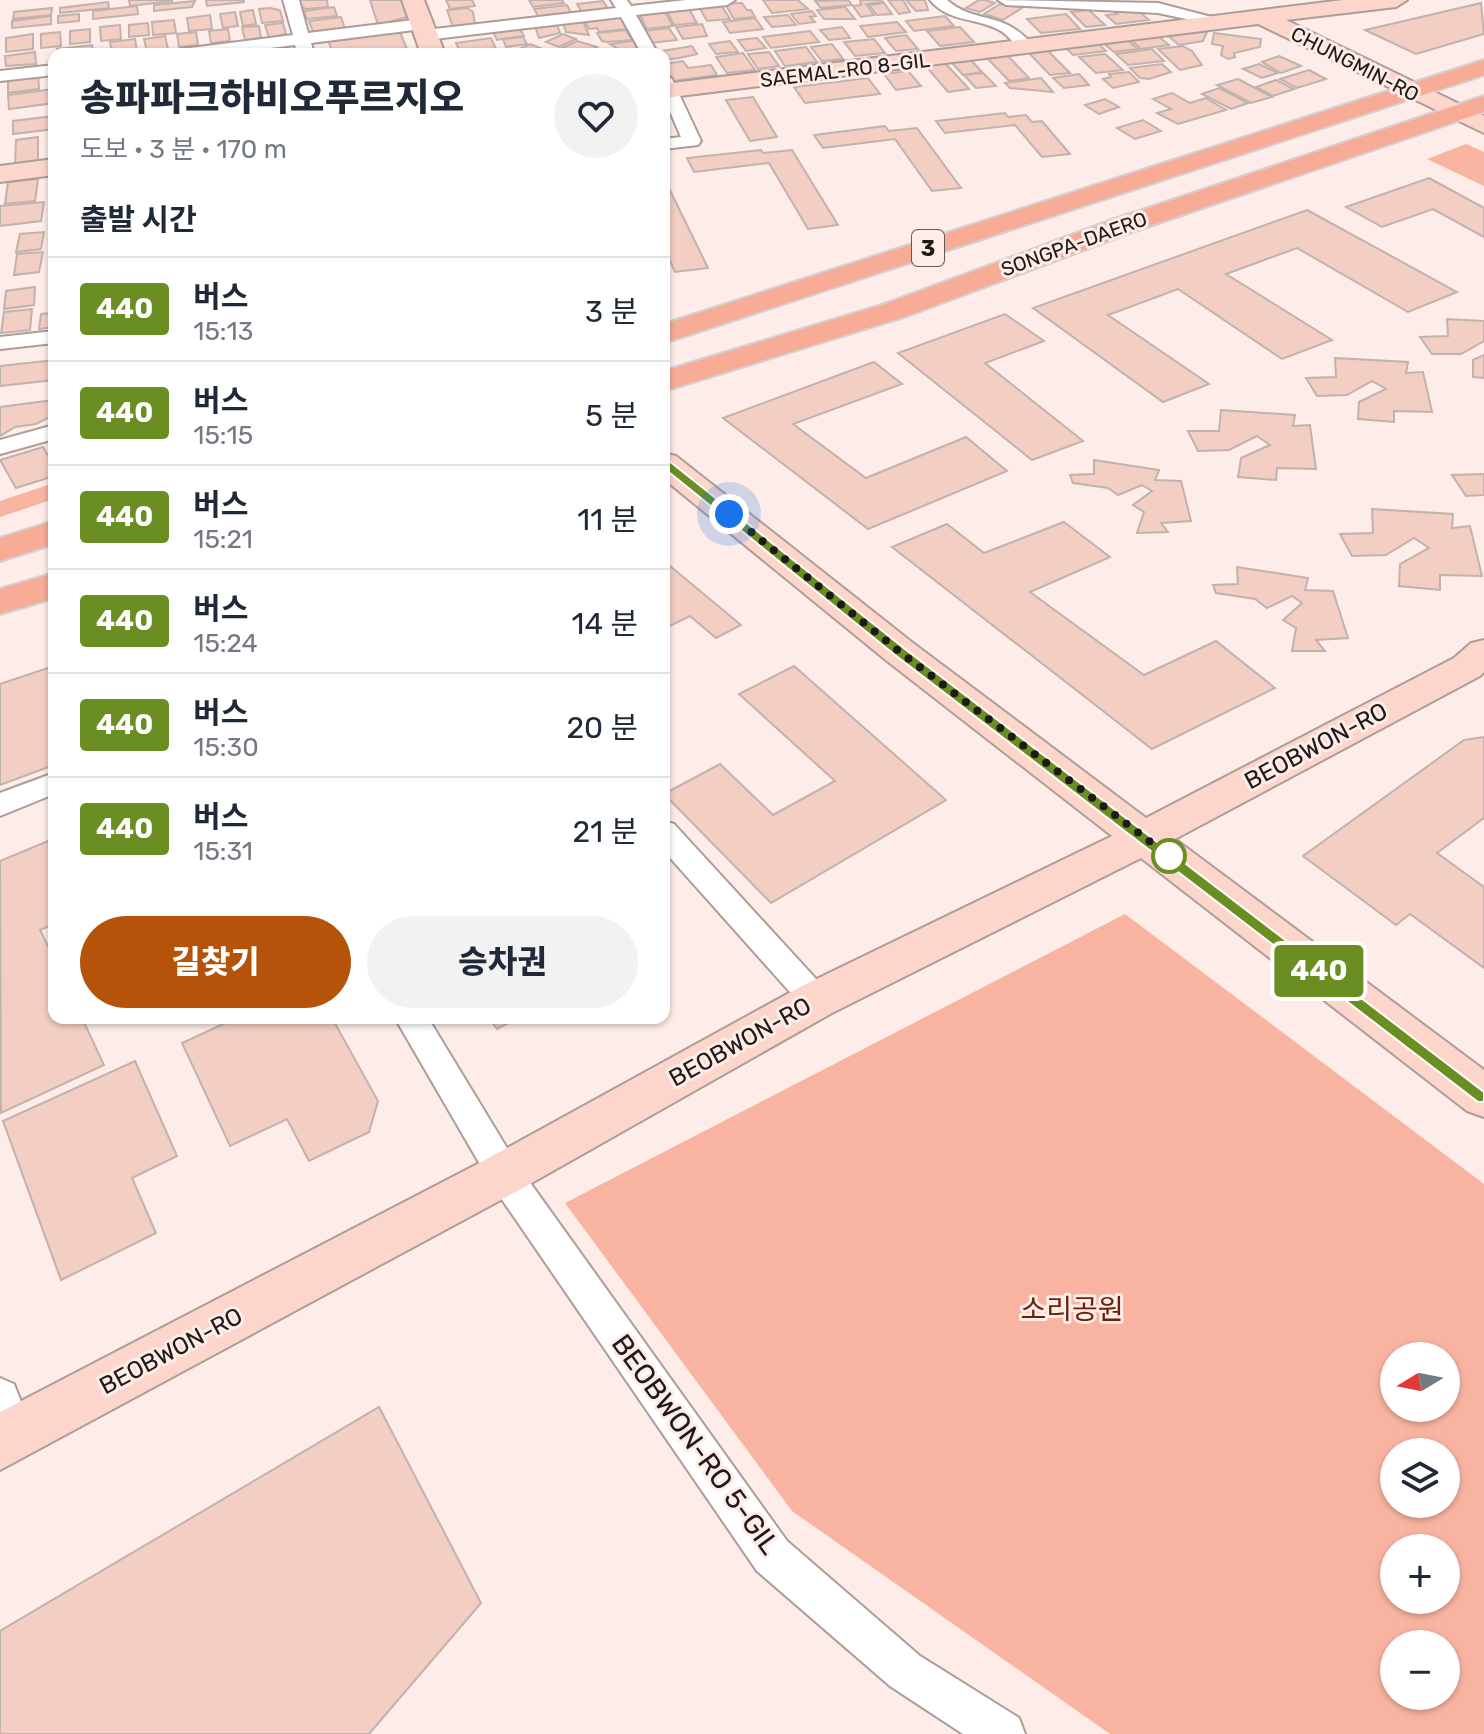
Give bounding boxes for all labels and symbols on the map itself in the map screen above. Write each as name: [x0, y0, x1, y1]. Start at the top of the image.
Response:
street label: CHUNGMIN-RO: [1287, 21, 1423, 107]
street label: SAEMAL-RO 8-GIL: [759, 48, 931, 92]
street label: SONGPA-DAERO: [998, 206, 1150, 282]
road number: 3: [912, 230, 944, 266]
your location: [709, 494, 749, 534]
street label: BEOBWON-RO: [1240, 697, 1392, 795]
unlabelled marker: [1152, 839, 1186, 873]
line badge: 440: [1273, 945, 1365, 997]
street label: BEOBWON-RO: [664, 991, 816, 1093]
park label: 소리공원: [1020, 1293, 1124, 1326]
street label: BEOBWON-RO: [95, 1302, 247, 1400]
street label: BEOBWON-RO 5-GIL: [605, 1328, 787, 1561]
north arrow: [1380, 1342, 1460, 1422]

